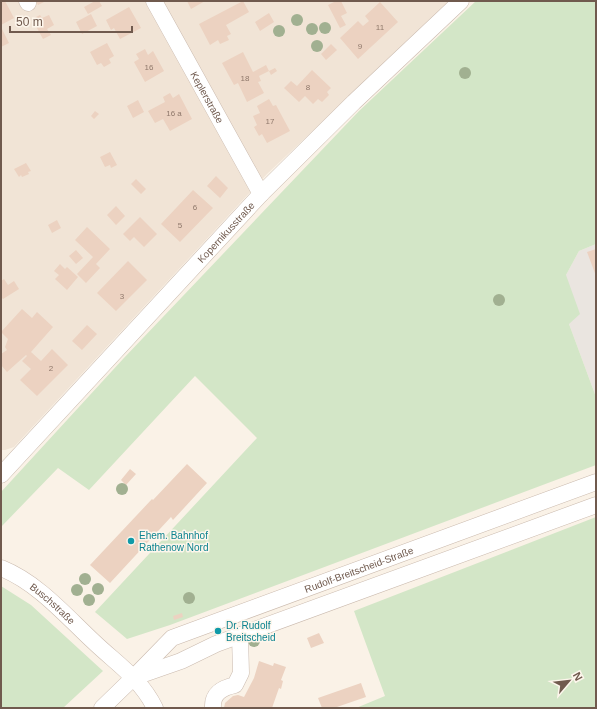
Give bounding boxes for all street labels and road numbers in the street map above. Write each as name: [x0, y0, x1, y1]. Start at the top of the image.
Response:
street label: Keplerstraße: [188, 70, 226, 126]
street label: Kopernikusstraße: [195, 200, 257, 265]
street label: Rudolf-Breitscheid-Straße: [303, 545, 415, 595]
street label: Buschstraße: [28, 581, 77, 627]

